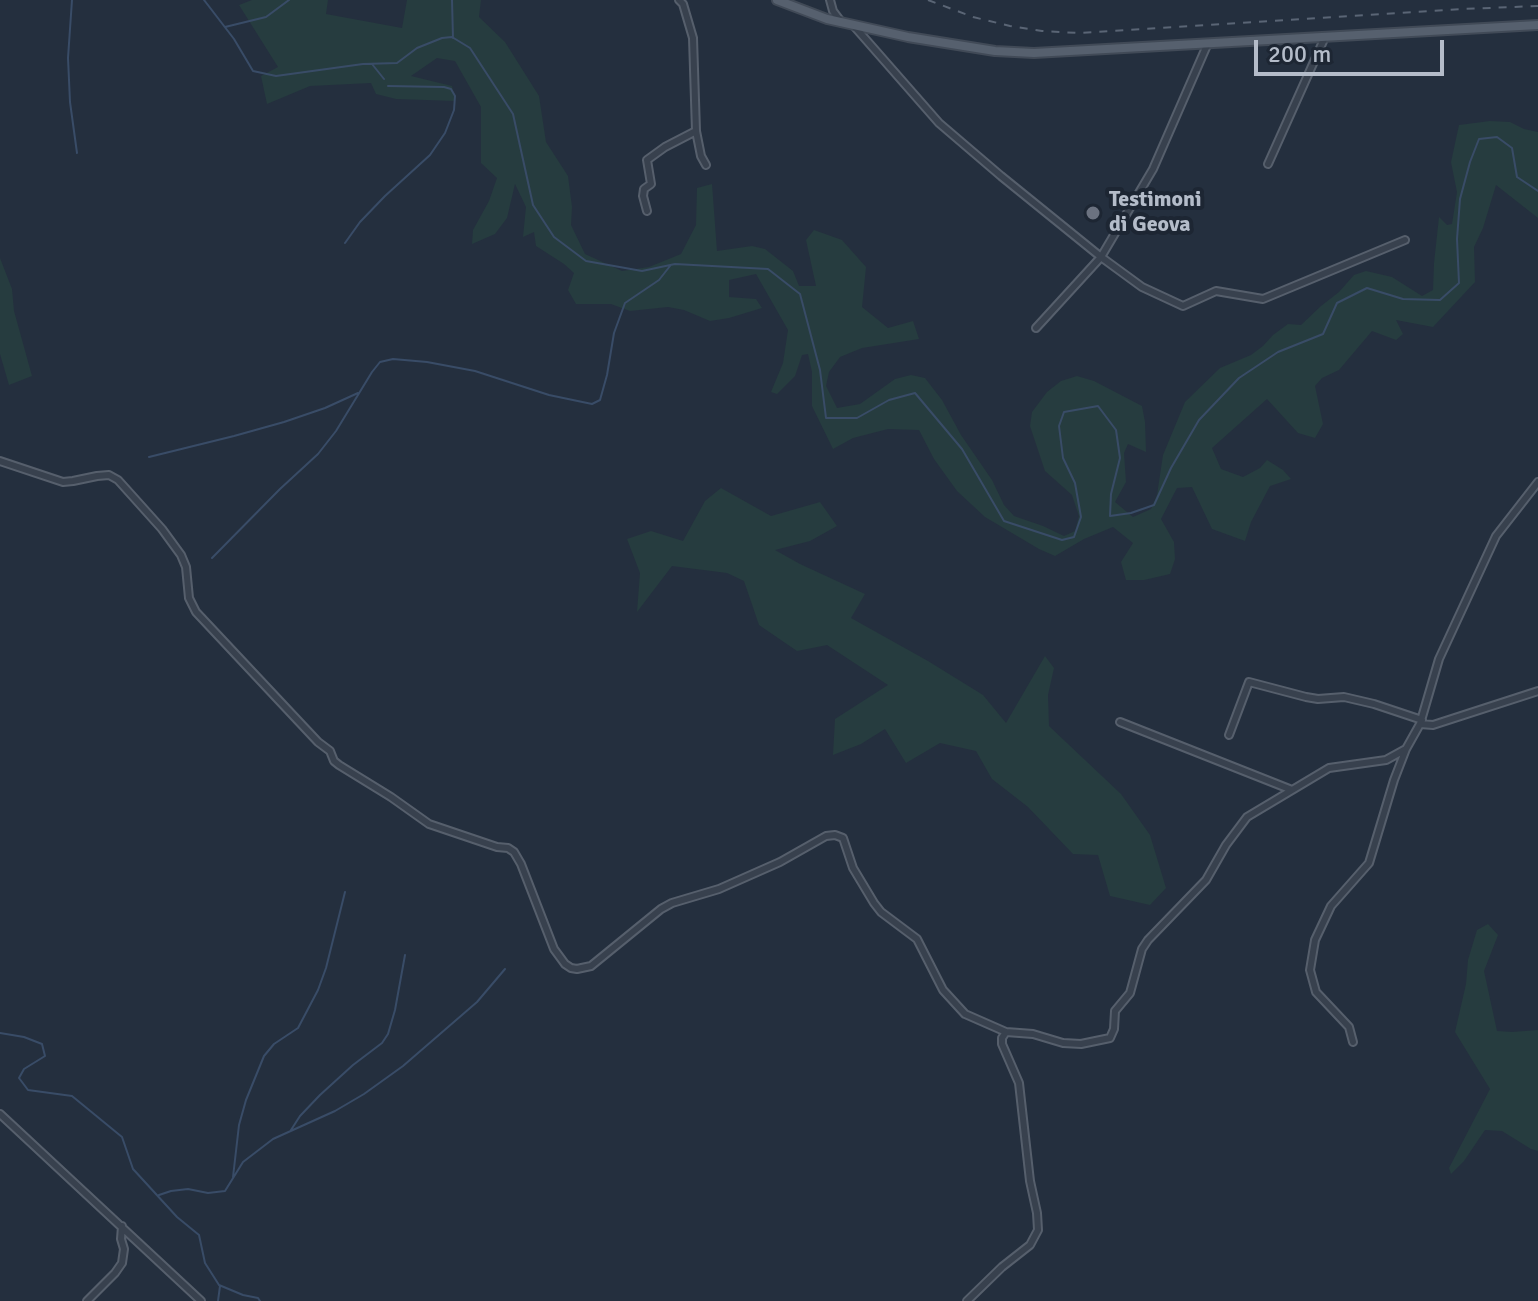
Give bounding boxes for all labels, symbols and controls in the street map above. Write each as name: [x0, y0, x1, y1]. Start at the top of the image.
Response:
scale bar: [1258, 24, 1448, 74]
text: 200 m: [1268, 39, 1331, 69]
place label: Testimoni di Geova: [1109, 187, 1202, 238]
marker: Testimoni di Geova: [1084, 204, 1102, 222]

